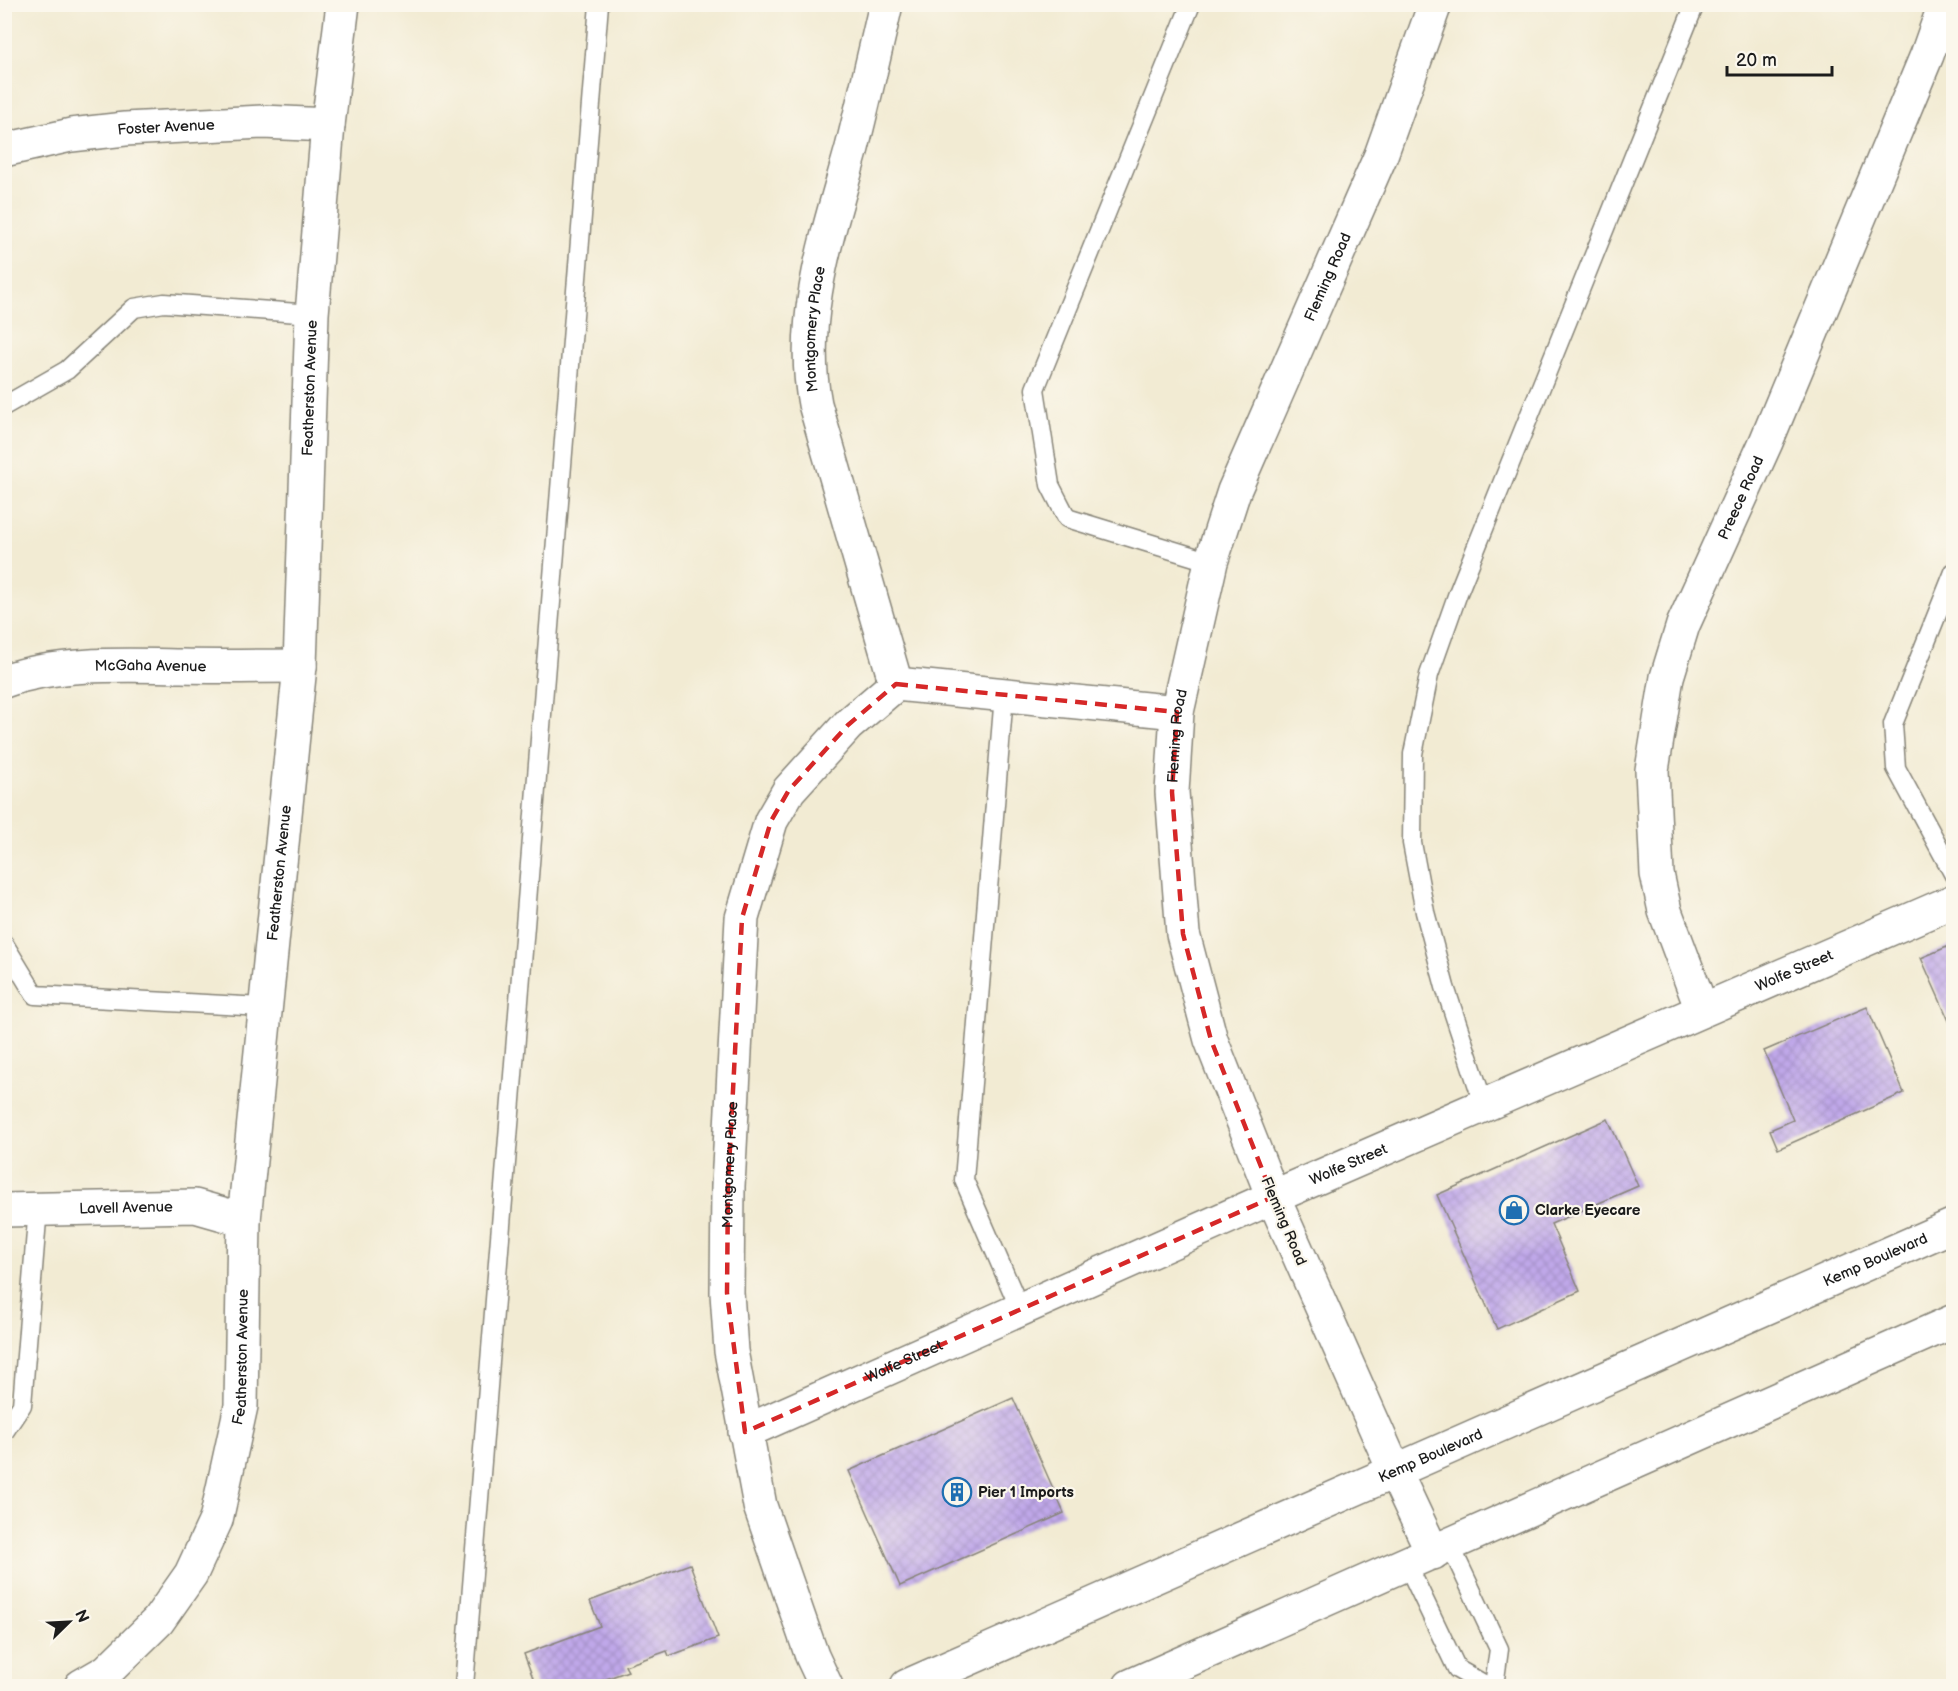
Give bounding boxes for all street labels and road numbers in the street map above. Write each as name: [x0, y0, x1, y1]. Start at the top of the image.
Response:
street label: Foster Avenue: [116, 115, 215, 140]
street label: Fleming Road: [1300, 230, 1356, 324]
street label: Montgomery Place: [801, 264, 830, 393]
street label: Featherston Avenue: [298, 320, 322, 456]
street label: Preece Road: [1714, 453, 1768, 543]
street label: McGaha Avenue: [94, 656, 207, 676]
street label: Fleming Road: [1164, 687, 1192, 784]
street label: Featherston Avenue: [263, 804, 296, 942]
street label: Wolfe Street: [1752, 946, 1836, 996]
street label: Montgomery Place: [719, 1101, 742, 1228]
street label: Wolfe Street: [1307, 1139, 1391, 1190]
street label: Fleming Road: [1256, 1174, 1311, 1268]
street label: Lavell Avenue: [79, 1197, 173, 1218]
street label: Kemp Boulevard: [1820, 1229, 1931, 1291]
street label: Featherston Avenue: [228, 1289, 253, 1427]
street label: Wolfe Street: [863, 1336, 946, 1387]
street label: Kemp Boulevard: [1376, 1425, 1486, 1487]

